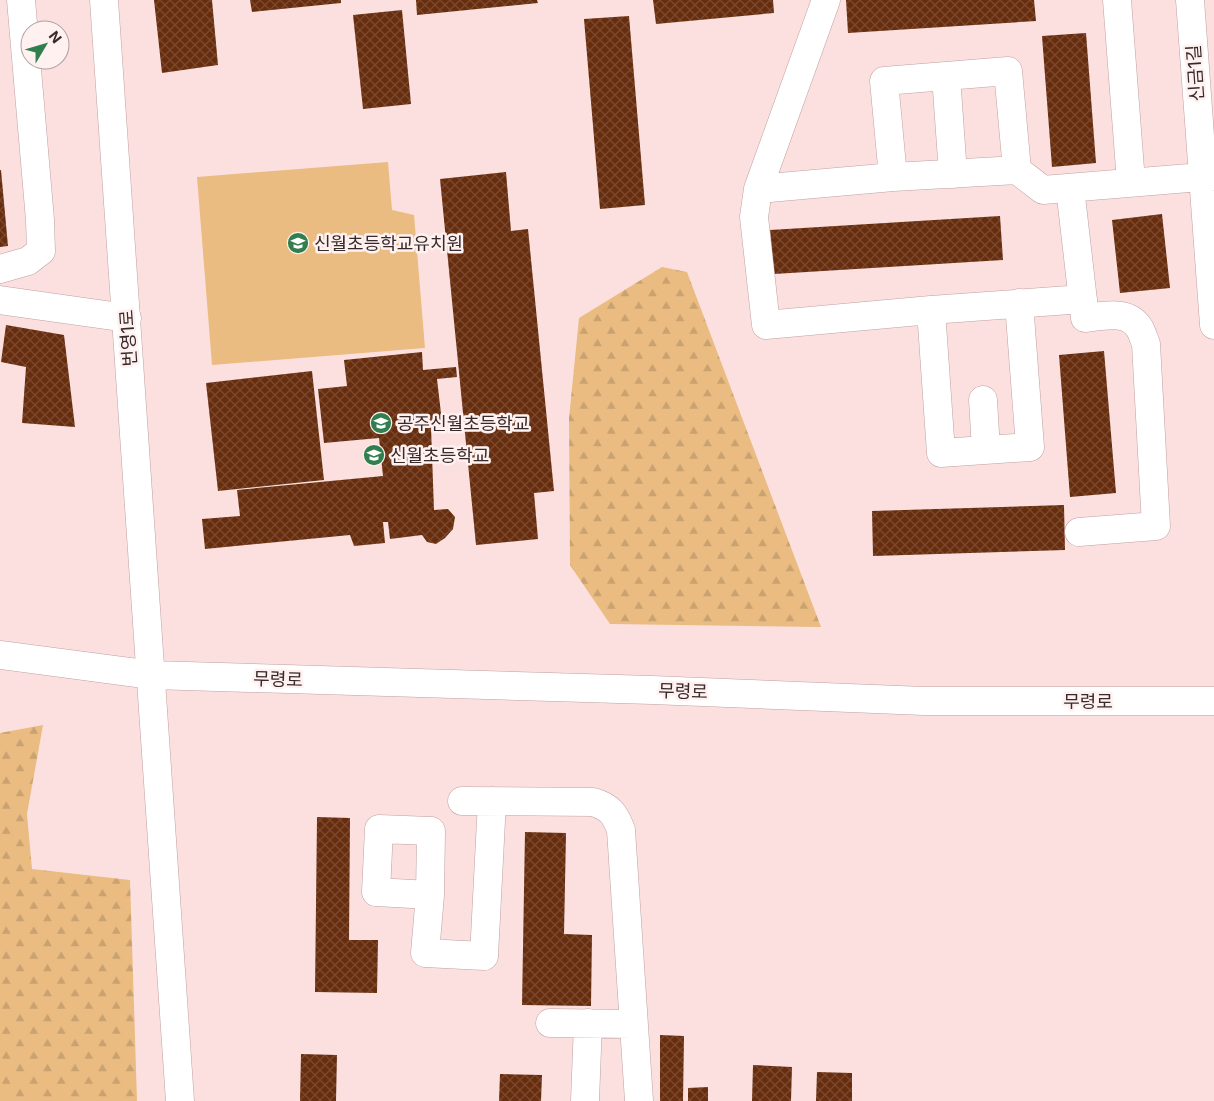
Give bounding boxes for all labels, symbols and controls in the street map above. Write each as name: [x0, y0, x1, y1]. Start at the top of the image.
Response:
north arrow: [20, 20, 70, 70]
text: N: [46, 27, 66, 46]
street label: 신금1길: [1183, 44, 1207, 102]
school or university icon: 신월초등학교유치원: [286, 231, 310, 255]
place label: 신월초등학교유치원: [314, 233, 463, 254]
street label: 번영1로: [116, 309, 140, 367]
school or university icon: 공주신월초등학교: [369, 411, 393, 435]
place label: 공주신월초등학교: [397, 413, 529, 434]
school or university icon: 신월초등학교: [362, 443, 386, 467]
place label: 신월초등학교: [390, 445, 489, 466]
street label: 무령로: [253, 668, 303, 690]
street label: 무령로: [658, 680, 708, 702]
street label: 무령로: [1063, 691, 1113, 712]

